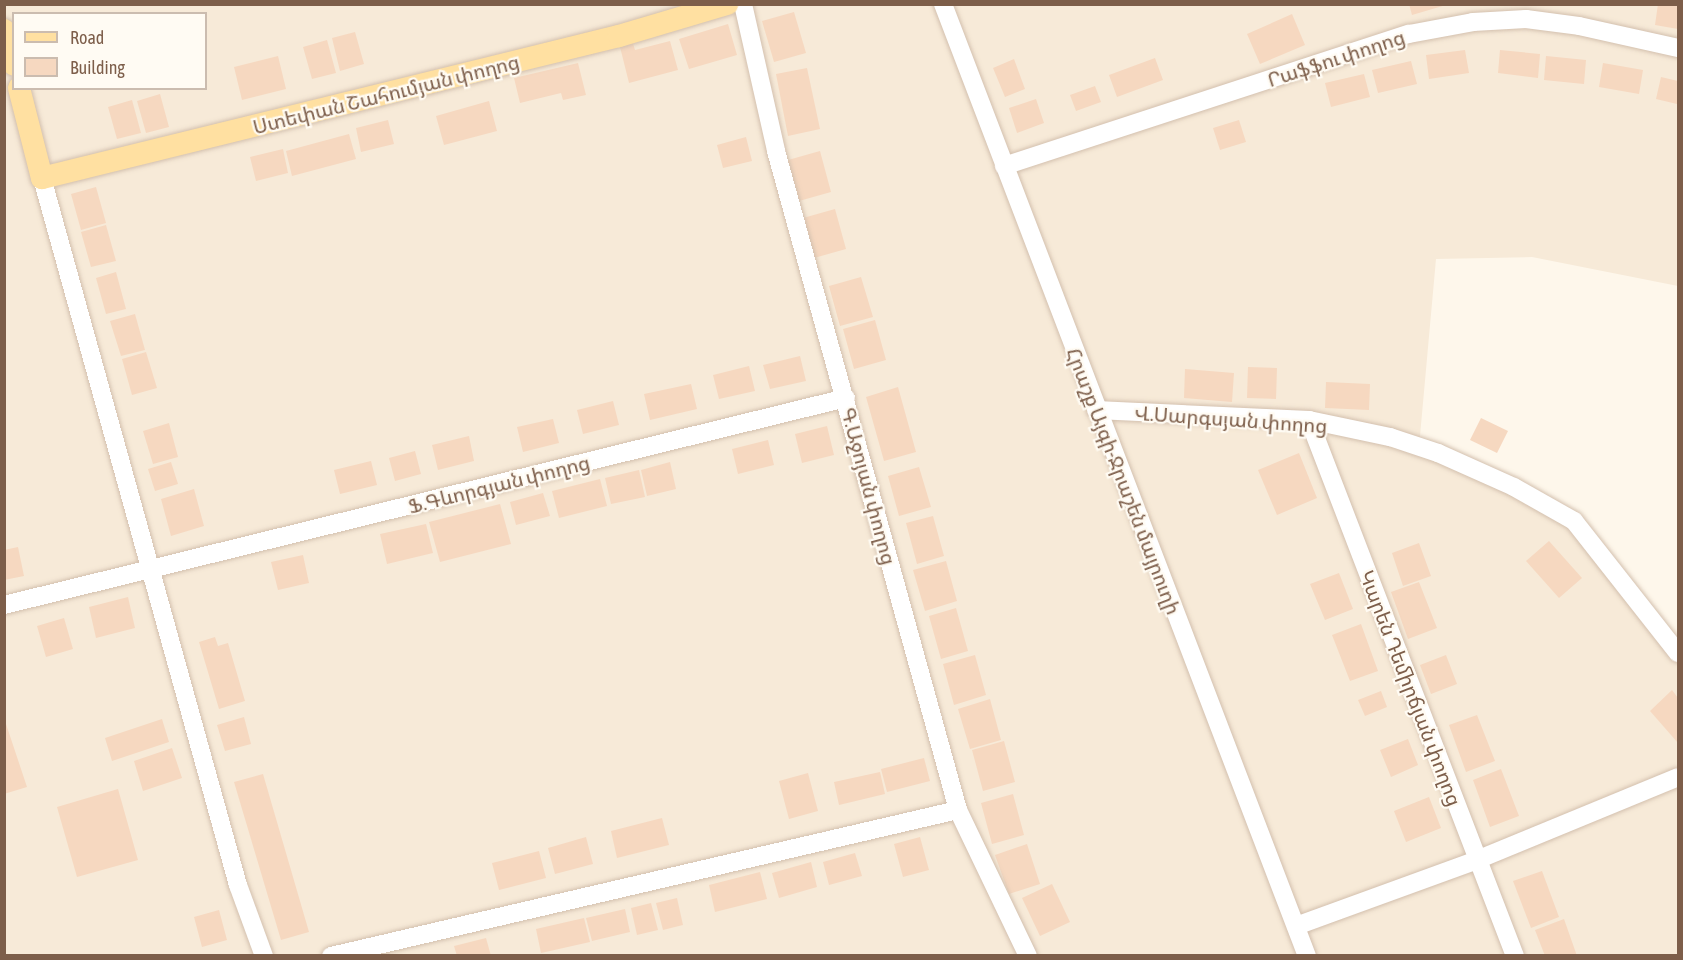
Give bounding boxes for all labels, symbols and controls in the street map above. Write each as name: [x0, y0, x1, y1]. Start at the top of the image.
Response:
legend: [12, 12, 207, 90]
street label: Րաֆֆու փողոց: [1264, 24, 1408, 92]
text: Road: [70, 27, 104, 48]
street label: Ստեփան Շահումյան փողոց: [250, 49, 522, 139]
text: Building: [70, 57, 125, 78]
street label: Հրաշք Այգի-Ջրաշեն մայրուղի: [1062, 344, 1186, 618]
street label: Վ.Սարգսյան փողոց: [1134, 400, 1328, 438]
street label: Գ.Աջոյան փողոց: [836, 405, 902, 567]
street label: Ֆ.Գևորգյան փողոց: [406, 450, 592, 518]
street label: Կարեն Դեմիրճյան փողոց: [1355, 567, 1467, 809]

